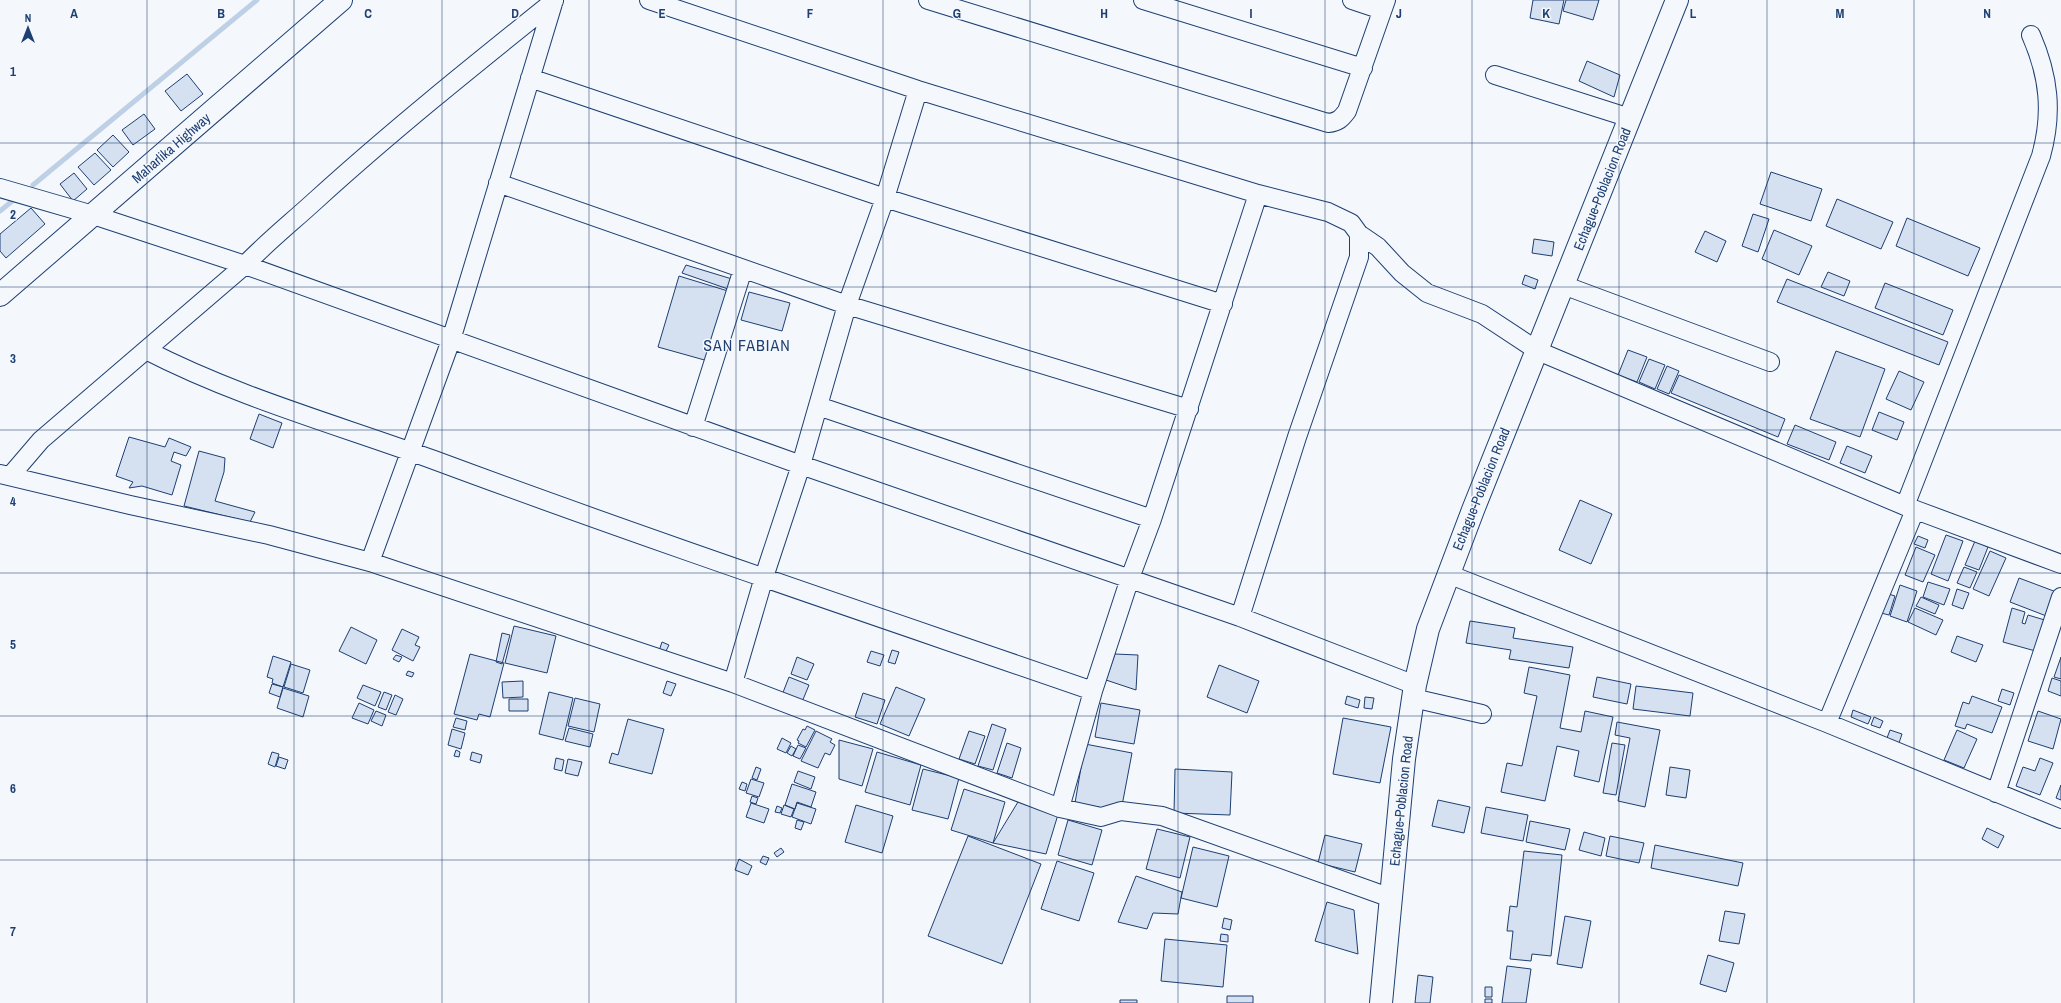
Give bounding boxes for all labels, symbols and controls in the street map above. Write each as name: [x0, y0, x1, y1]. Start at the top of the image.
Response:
text: A: [70, 5, 78, 22]
text: B: [217, 5, 225, 22]
text: C: [364, 5, 372, 22]
text: D: [511, 5, 519, 22]
text: E: [658, 5, 666, 22]
text: F: [807, 5, 814, 22]
text: G: [953, 5, 961, 22]
text: H: [1100, 5, 1108, 22]
text: I: [1250, 5, 1253, 22]
text: J: [1396, 5, 1402, 22]
text: K: [1542, 5, 1550, 22]
text: L: [1690, 5, 1697, 22]
text: M: [1836, 5, 1845, 22]
text: N: [1983, 5, 1991, 22]
north arrow: [8, 8, 48, 48]
text: N: [25, 11, 31, 25]
text: 1: [10, 63, 16, 80]
street label: Maharlika Highway: [128, 109, 214, 187]
street label: Echague-Poblacion Road: [1569, 125, 1635, 253]
text: 2: [10, 206, 16, 223]
district label: SAN FABIAN: [703, 334, 791, 356]
text: 3: [10, 350, 16, 367]
street label: Echague-Poblacion Road: [1448, 425, 1514, 553]
text: 4: [10, 493, 16, 510]
text: 5: [10, 636, 16, 653]
street label: Echague-Poblacion Road: [1385, 735, 1417, 867]
text: 6: [10, 780, 16, 797]
text: 7: [10, 923, 16, 940]

